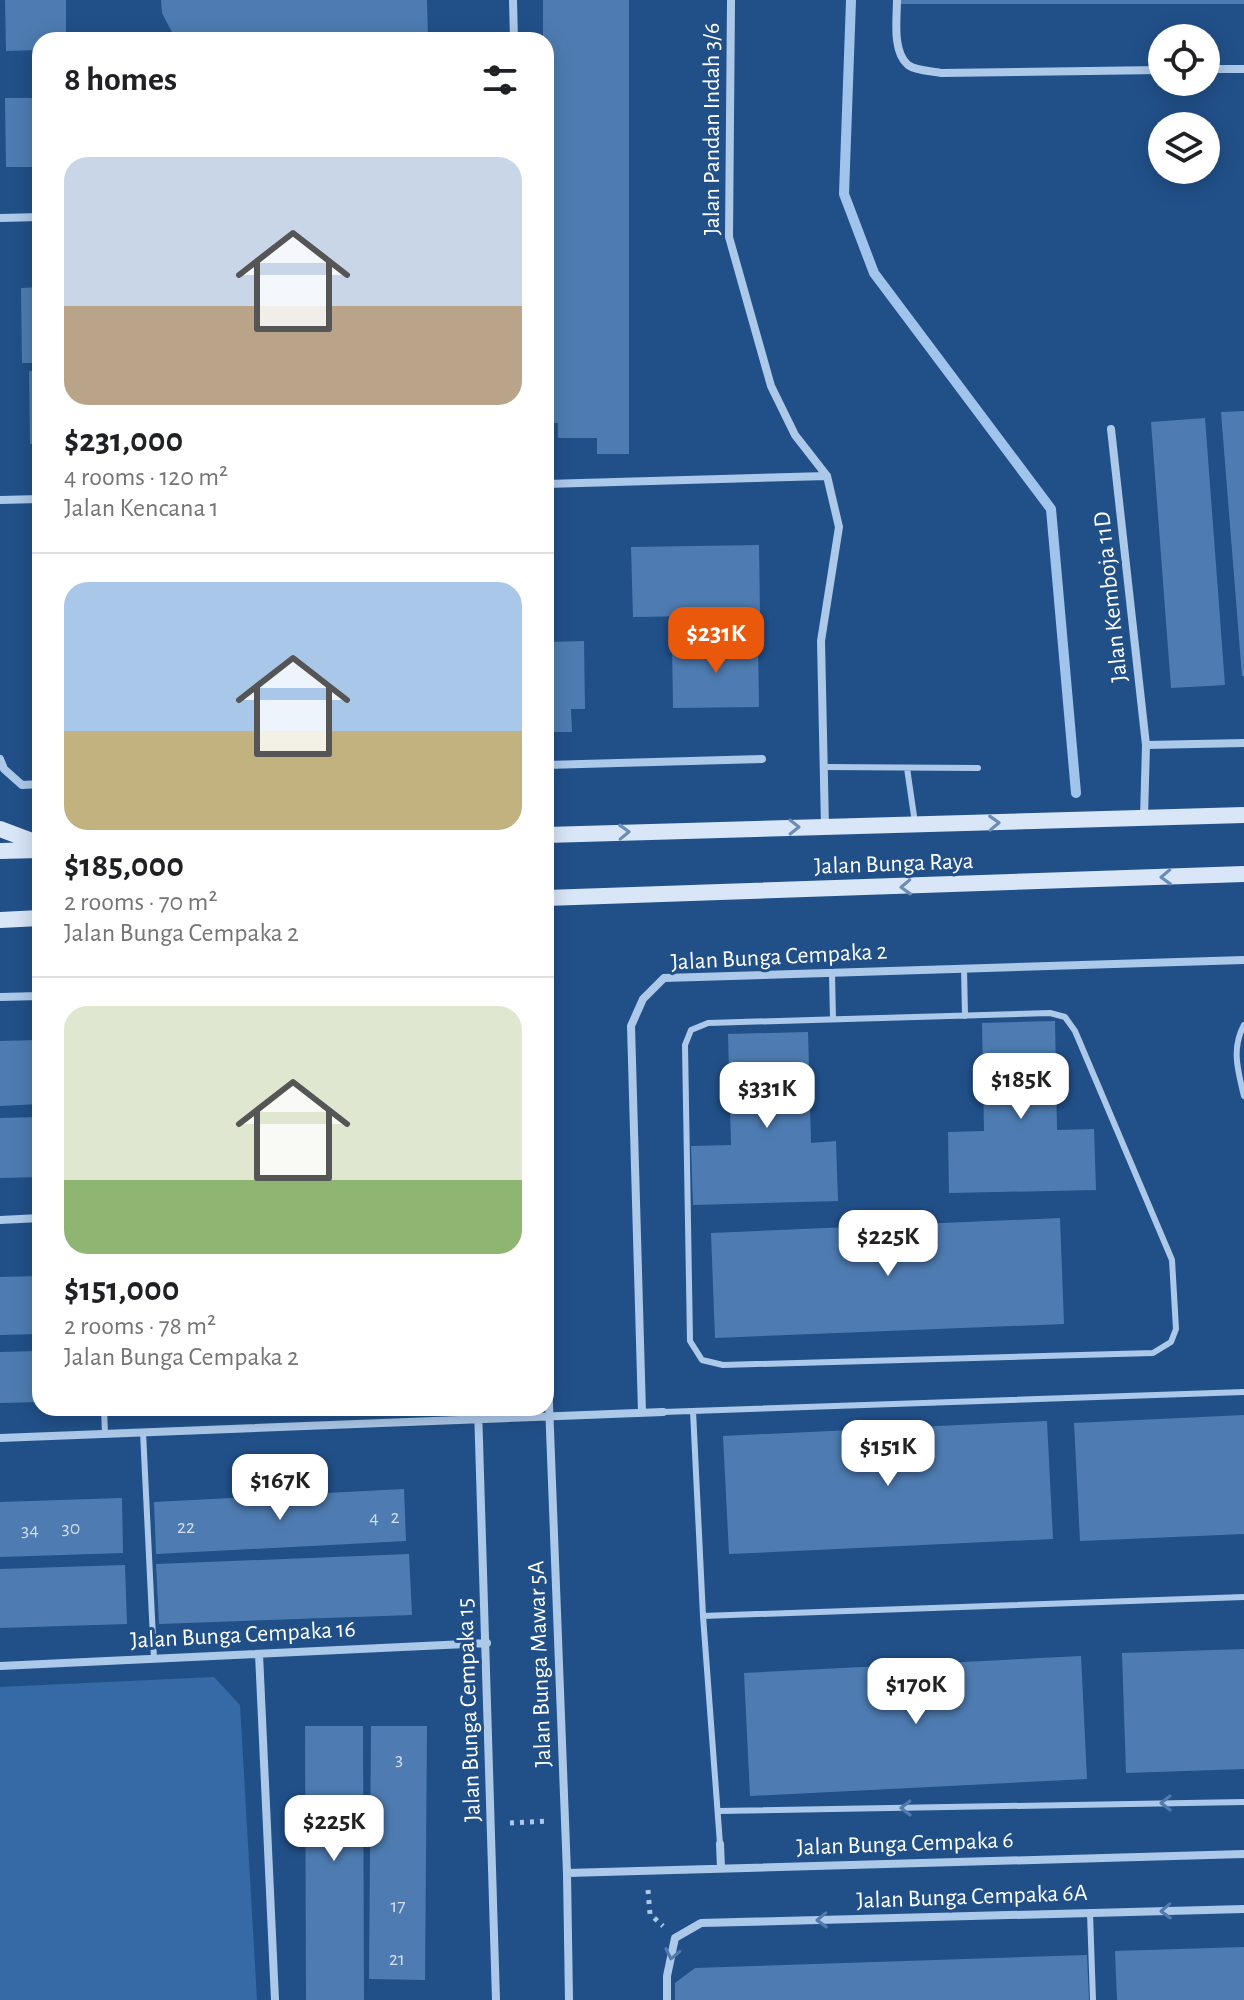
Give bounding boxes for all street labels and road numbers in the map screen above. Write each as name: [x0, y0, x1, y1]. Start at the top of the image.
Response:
street label: Jalan Pandan Indah 3/6: [700, 23, 724, 235]
street label: Jalan Kemboja 11D: [1090, 510, 1132, 683]
street label: Jalan Bunga Raya: [814, 849, 974, 879]
street label: Jalan Bunga Cempaka 2: [670, 939, 888, 975]
street label: Jalan Bunga Mawar 5A: [524, 1560, 556, 1768]
street label: Jalan Bunga Cempaka 15: [453, 1597, 485, 1822]
street label: Jalan Bunga Cempaka 16: [130, 1617, 356, 1653]
street label: Jalan Bunga Cempaka 6: [796, 1828, 1014, 1860]
street label: Jalan Bunga Cempaka 6A: [856, 1881, 1088, 1913]

